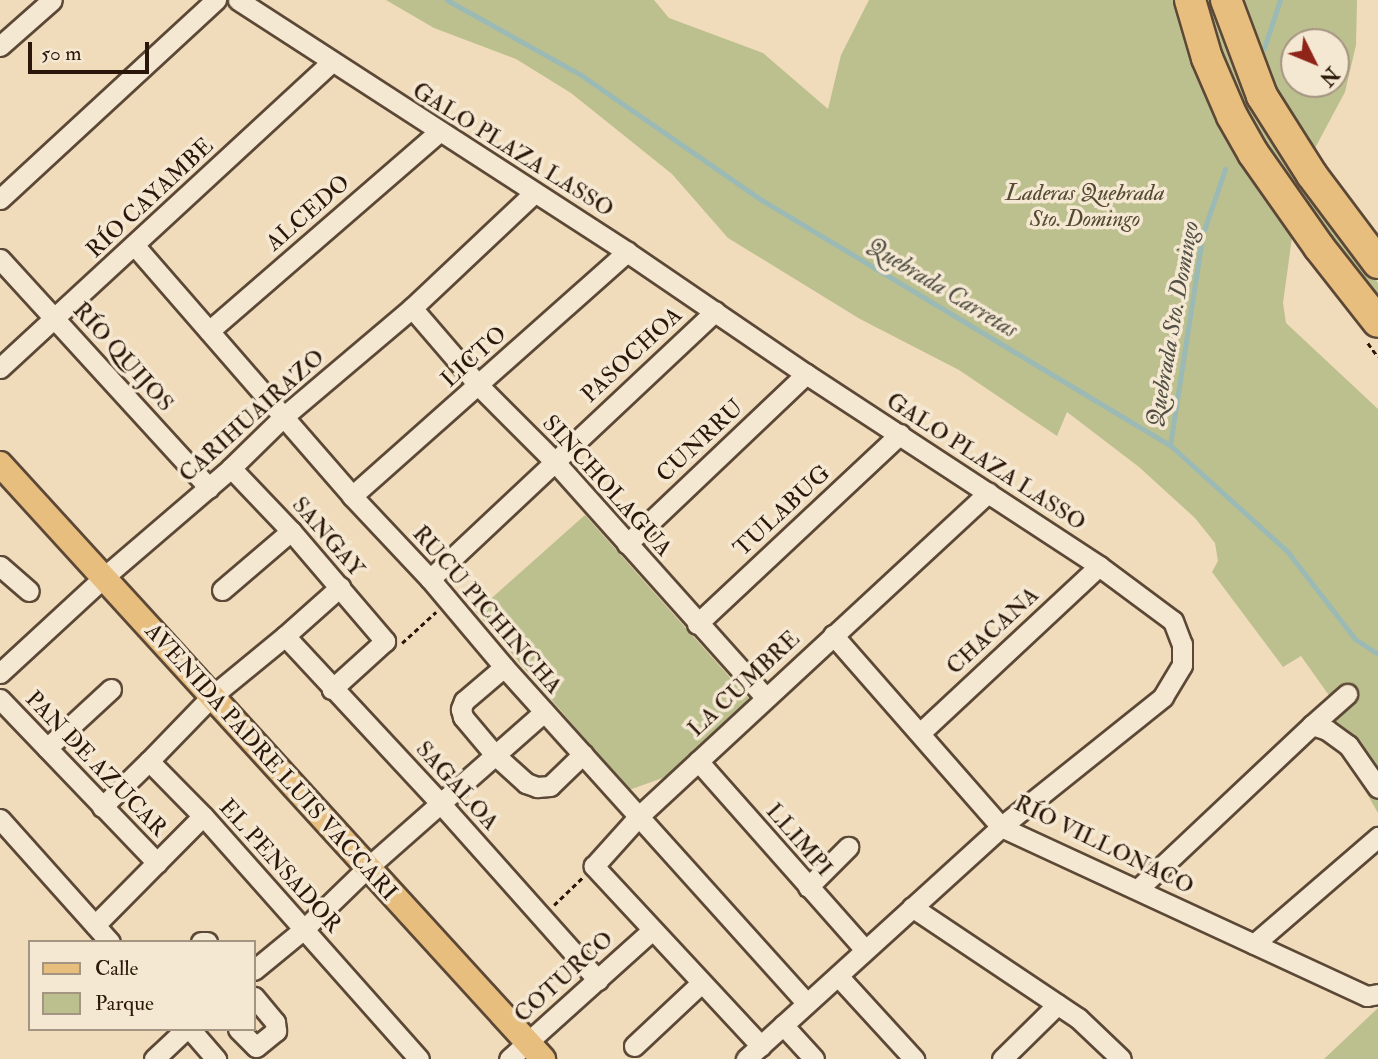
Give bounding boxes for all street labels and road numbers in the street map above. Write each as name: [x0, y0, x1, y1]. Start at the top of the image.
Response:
street label: GALO PLAZA LASSO: [407, 77, 619, 223]
street label: RÍO CAYAMBE: [81, 132, 219, 264]
street label: ALCEDO: [260, 169, 356, 257]
street label: RÍO QUIJOS: [67, 297, 179, 417]
street label: PASOCHOA: [576, 301, 688, 409]
street label: LICTO: [436, 320, 512, 394]
street label: CARIHUAIRAZO: [174, 344, 330, 488]
street label: GALO PLAZA LASSO: [881, 387, 1091, 537]
street label: CUNRRU: [651, 394, 749, 488]
street label: SINCHOLAGUA: [536, 410, 678, 562]
street label: TULABUG: [728, 460, 836, 562]
street label: SANGAY: [286, 491, 370, 583]
street label: RUCU PICHINCHA: [406, 520, 568, 700]
street label: CHACANA: [941, 581, 1045, 681]
street label: AVENIDA PADRE LUIS VACCARI: [139, 618, 403, 906]
street label: LA CUMBRE: [682, 625, 806, 743]
street label: PAN DE AZUCAR: [20, 686, 172, 842]
street label: SAGALOA: [410, 736, 504, 836]
street label: RÍO VILLONACO: [1010, 790, 1198, 900]
street label: EL PENSADOR: [213, 794, 347, 938]
street label: LLIMPI: [760, 798, 838, 882]
street label: COTURCO: [509, 925, 619, 1029]

